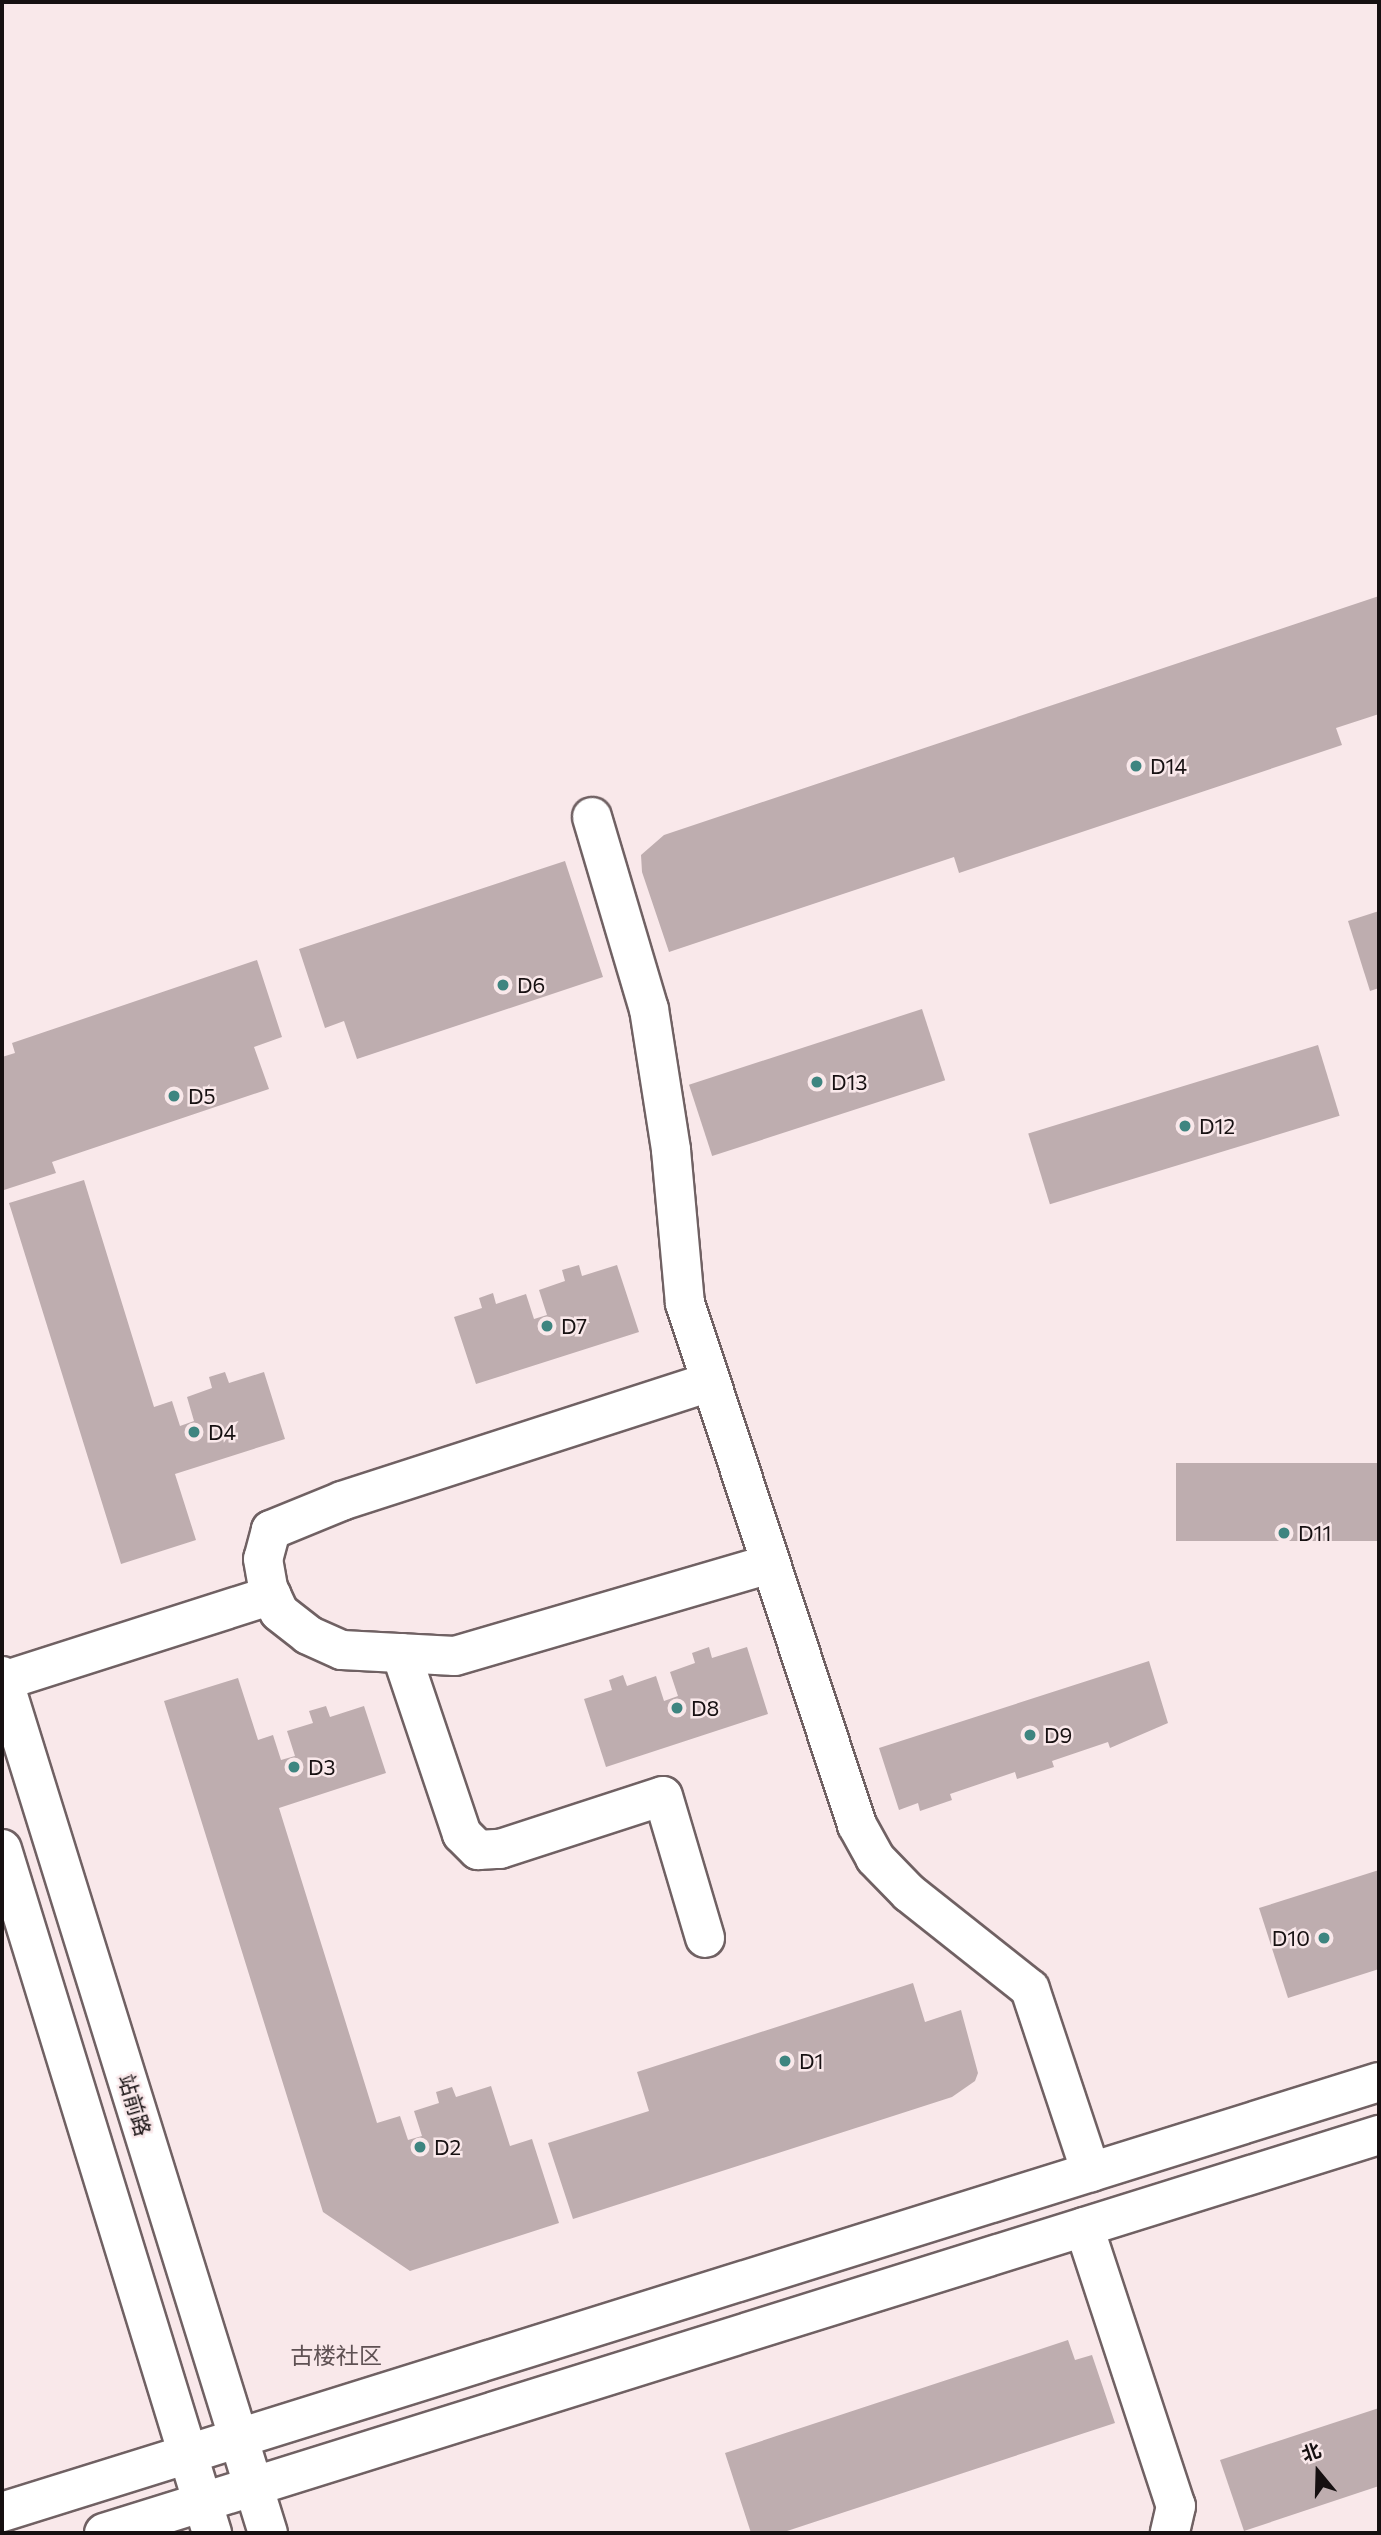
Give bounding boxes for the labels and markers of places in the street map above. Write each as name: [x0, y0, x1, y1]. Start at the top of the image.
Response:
place label: D14: [1150, 753, 1187, 779]
marker: D14: [1128, 758, 1144, 774]
place label: D6: [517, 972, 545, 998]
marker: D6: [495, 977, 511, 993]
place label: D13: [831, 1069, 867, 1095]
marker: D13: [809, 1074, 825, 1090]
place label: D5: [188, 1083, 216, 1109]
marker: D5: [166, 1088, 182, 1104]
place label: D12: [1199, 1113, 1235, 1139]
marker: D12: [1177, 1118, 1193, 1134]
place label: D7: [561, 1313, 587, 1339]
marker: D7: [539, 1318, 555, 1334]
place label: D4: [208, 1419, 236, 1445]
marker: D4: [186, 1424, 202, 1440]
place label: D11: [1298, 1520, 1331, 1546]
marker: D11: [1276, 1525, 1292, 1541]
place label: D8: [691, 1695, 719, 1721]
marker: D8: [669, 1700, 685, 1716]
place label: D9: [1044, 1722, 1072, 1748]
marker: D9: [1022, 1727, 1038, 1743]
place label: D3: [308, 1754, 335, 1780]
marker: D3: [286, 1759, 302, 1775]
place label: D10: [1272, 1925, 1310, 1951]
marker: D10: [1316, 1930, 1332, 1946]
place label: D1: [799, 2048, 823, 2074]
marker: D1: [777, 2053, 793, 2069]
place label: D2: [434, 2134, 461, 2160]
marker: D2: [412, 2139, 428, 2155]

